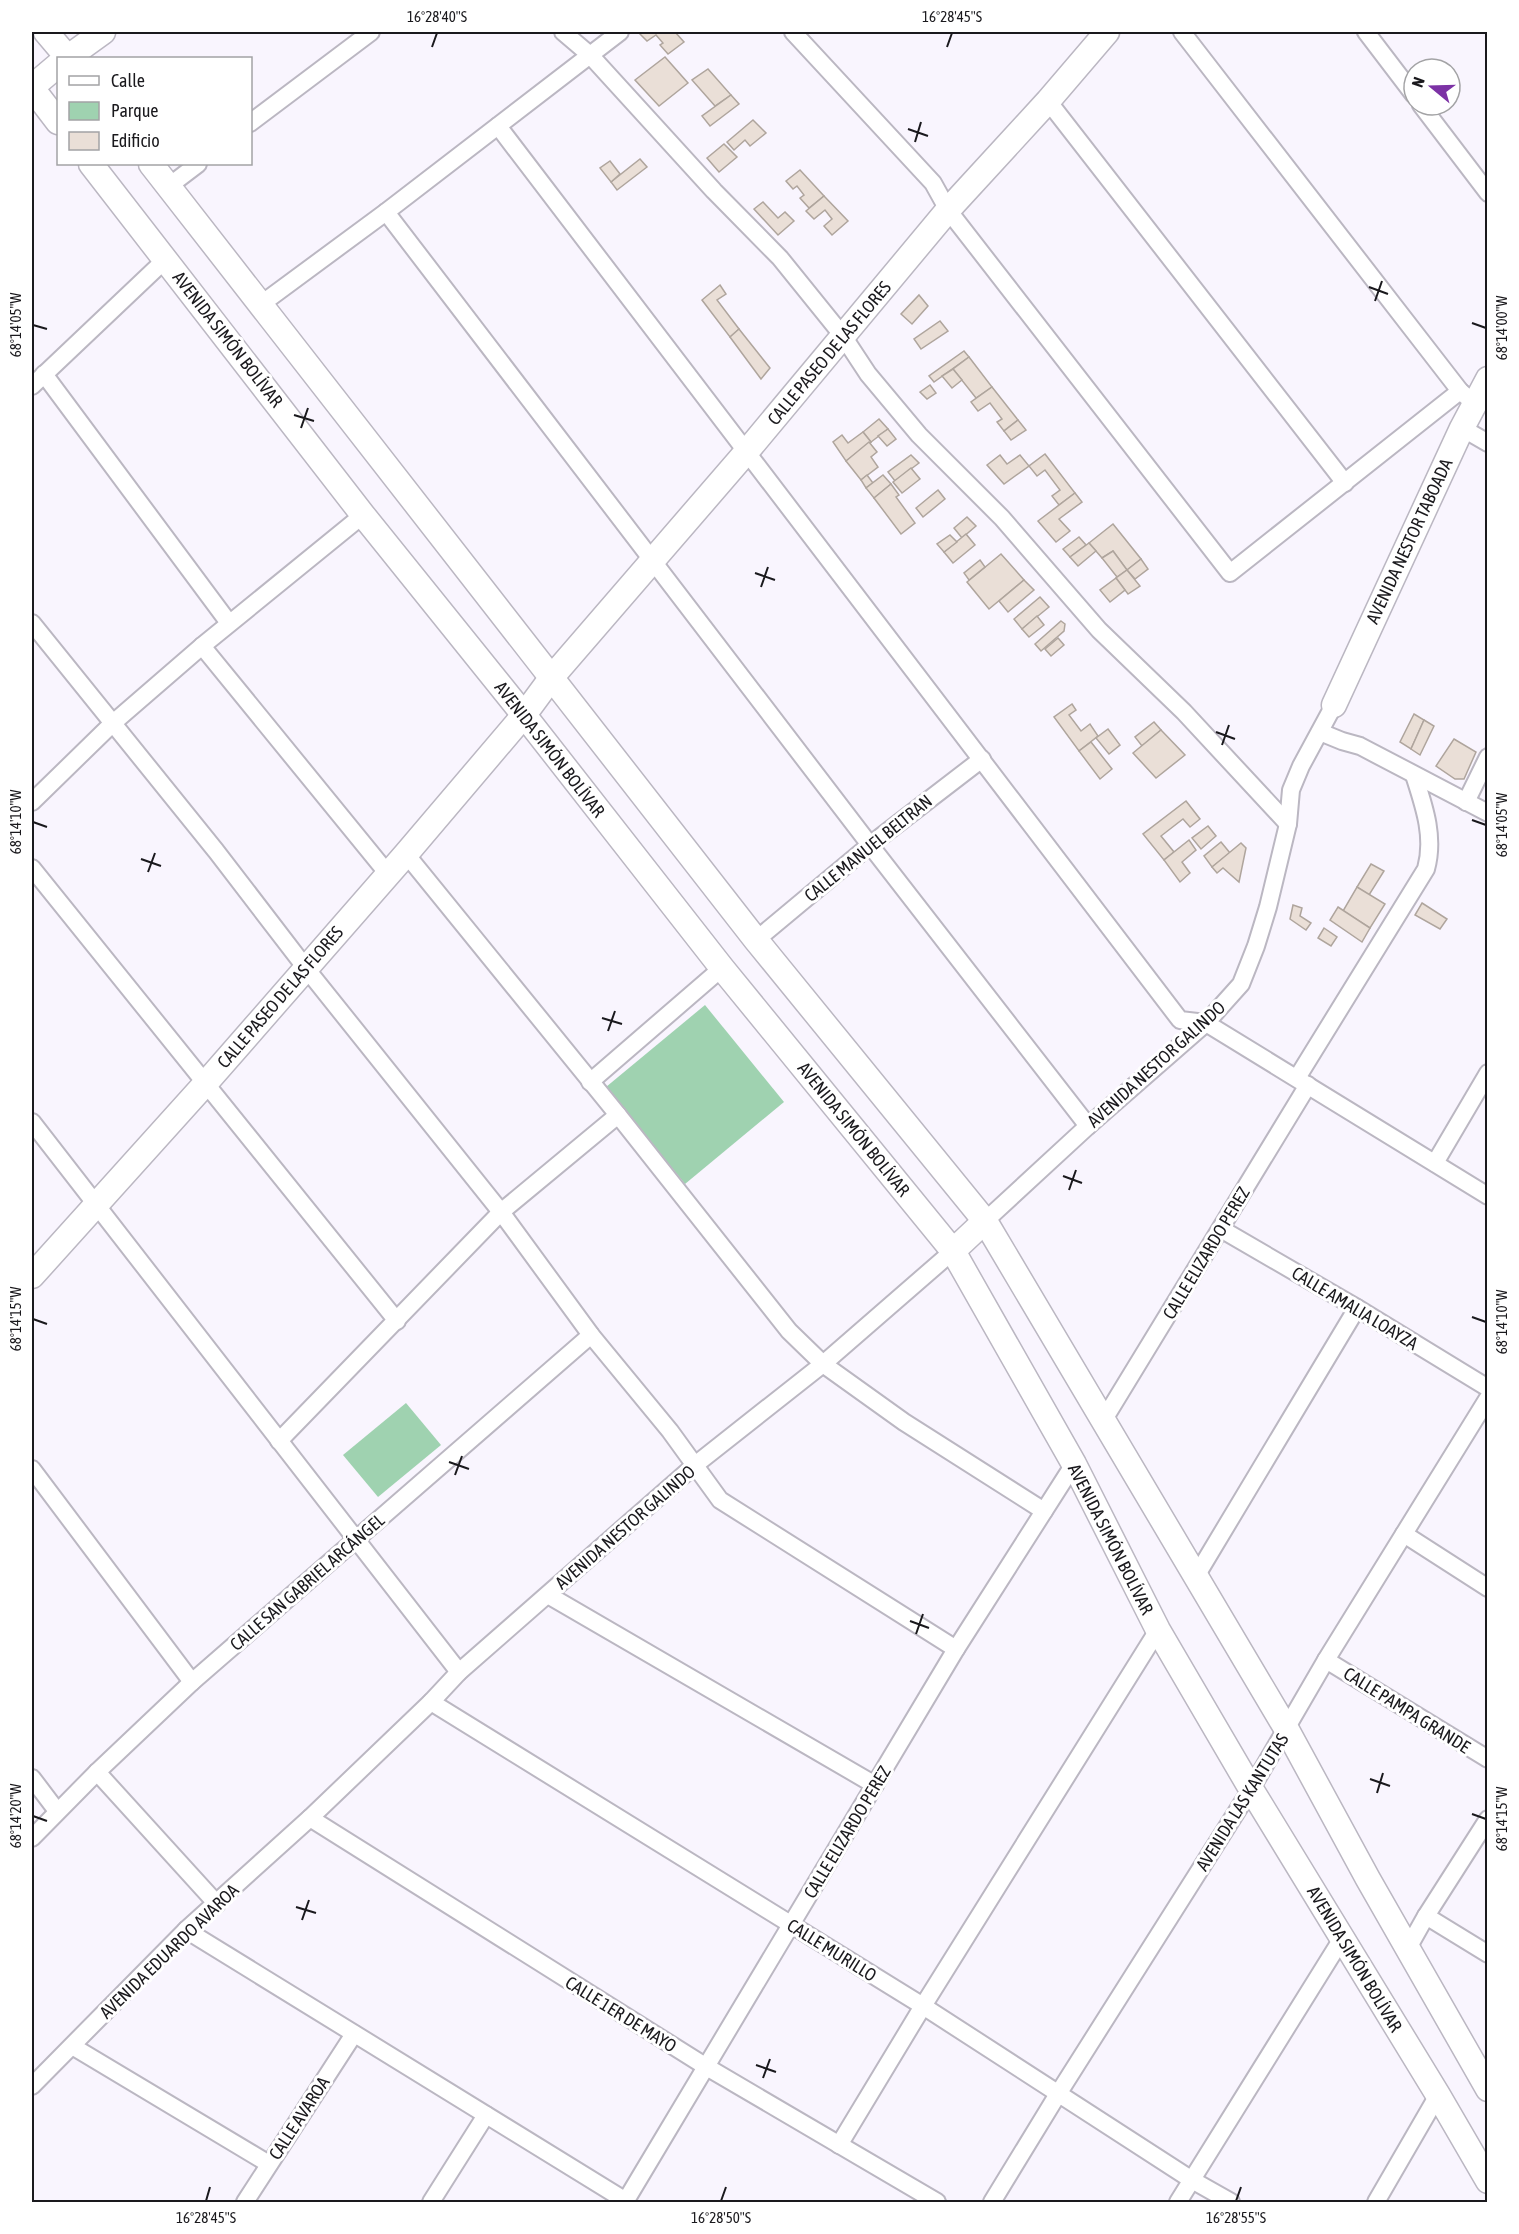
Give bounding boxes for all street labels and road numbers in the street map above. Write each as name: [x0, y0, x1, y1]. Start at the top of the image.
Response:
street label: AVENIDA SIMÓN BOLÍVAR: [169, 267, 287, 411]
street label: CALLE PASEO DE LAS FLORES: [763, 277, 895, 429]
street label: AVENIDA NESTOR TABOADA: [1362, 455, 1457, 627]
street label: AVENIDA SIMÓN BOLÍVAR: [491, 677, 609, 821]
street label: CALLE MANUEL BELTRAN: [800, 790, 936, 906]
street label: CALLE PASEO DE LAS FLORES: [213, 922, 347, 1072]
street label: AVENIDA NESTOR GALINDO: [1083, 997, 1229, 1131]
street label: AVENIDA SIMÓN BOLÍVAR: [794, 1058, 914, 1200]
street label: CALLE ELIZARDO PEREZ: [1158, 1183, 1254, 1323]
street label: CALLE AMALIA LOAYZA: [1288, 1262, 1422, 1354]
street label: AVENIDA SIMÓN BOLÍVAR: [1064, 1460, 1158, 1618]
street label: AVENIDA NESTOR GALINDO: [551, 1461, 699, 1593]
street label: CALLE SAN GABRIEL ARCÁNGEL: [226, 1509, 388, 1655]
street label: CALLE PAMPA GRANDE: [1340, 1663, 1474, 1758]
street label: AVENIDA LAS KANTUTAS: [1191, 1729, 1293, 1874]
street label: CALLE ELIZARDO PEREZ: [799, 1762, 895, 1902]
street label: AVENIDA EDUARDO AVAROA: [95, 1879, 243, 2023]
street label: AVENIDA SIMÓN BOLÍVAR: [1303, 1882, 1407, 2036]
street label: CALLE MURILLO: [783, 1914, 881, 1986]
street label: CALLE 1ER DE MAYO: [562, 1972, 680, 2056]
street label: CALLE AVAROA: [264, 2072, 334, 2164]

